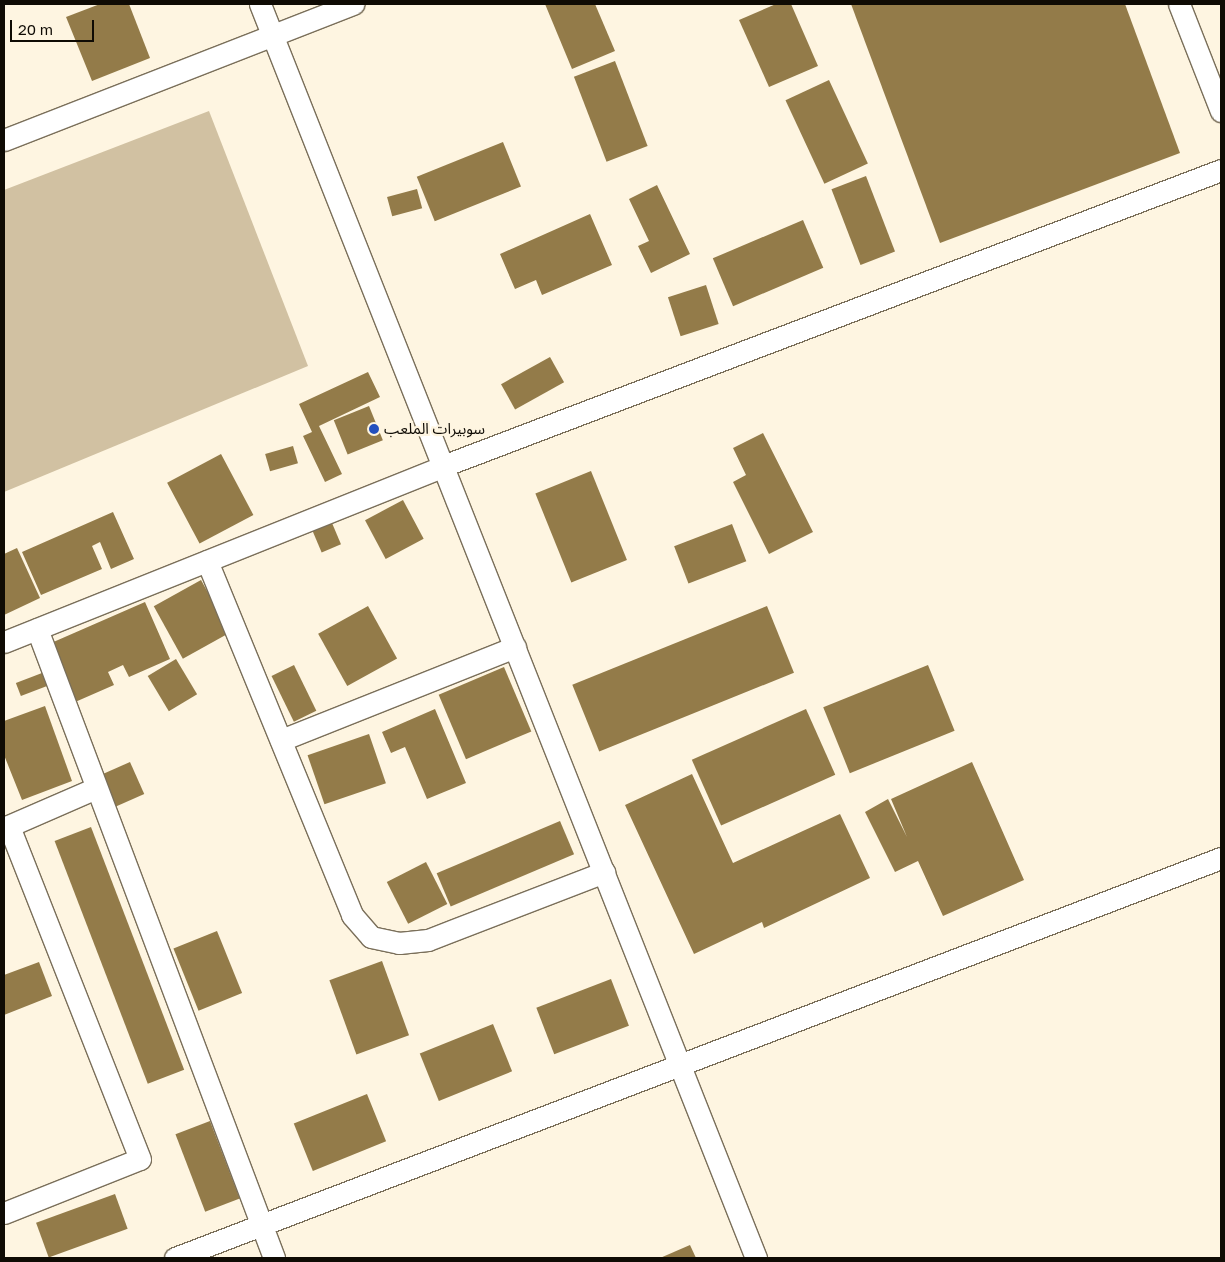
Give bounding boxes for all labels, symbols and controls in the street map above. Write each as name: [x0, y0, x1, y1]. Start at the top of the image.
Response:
scale bar: [12, 10, 96, 42]
text: 20 m: [18, 20, 53, 38]
place label: سوبيرات الملعب: [384, 420, 485, 438]
marker: سوبيرات الملعب: [368, 423, 380, 435]

